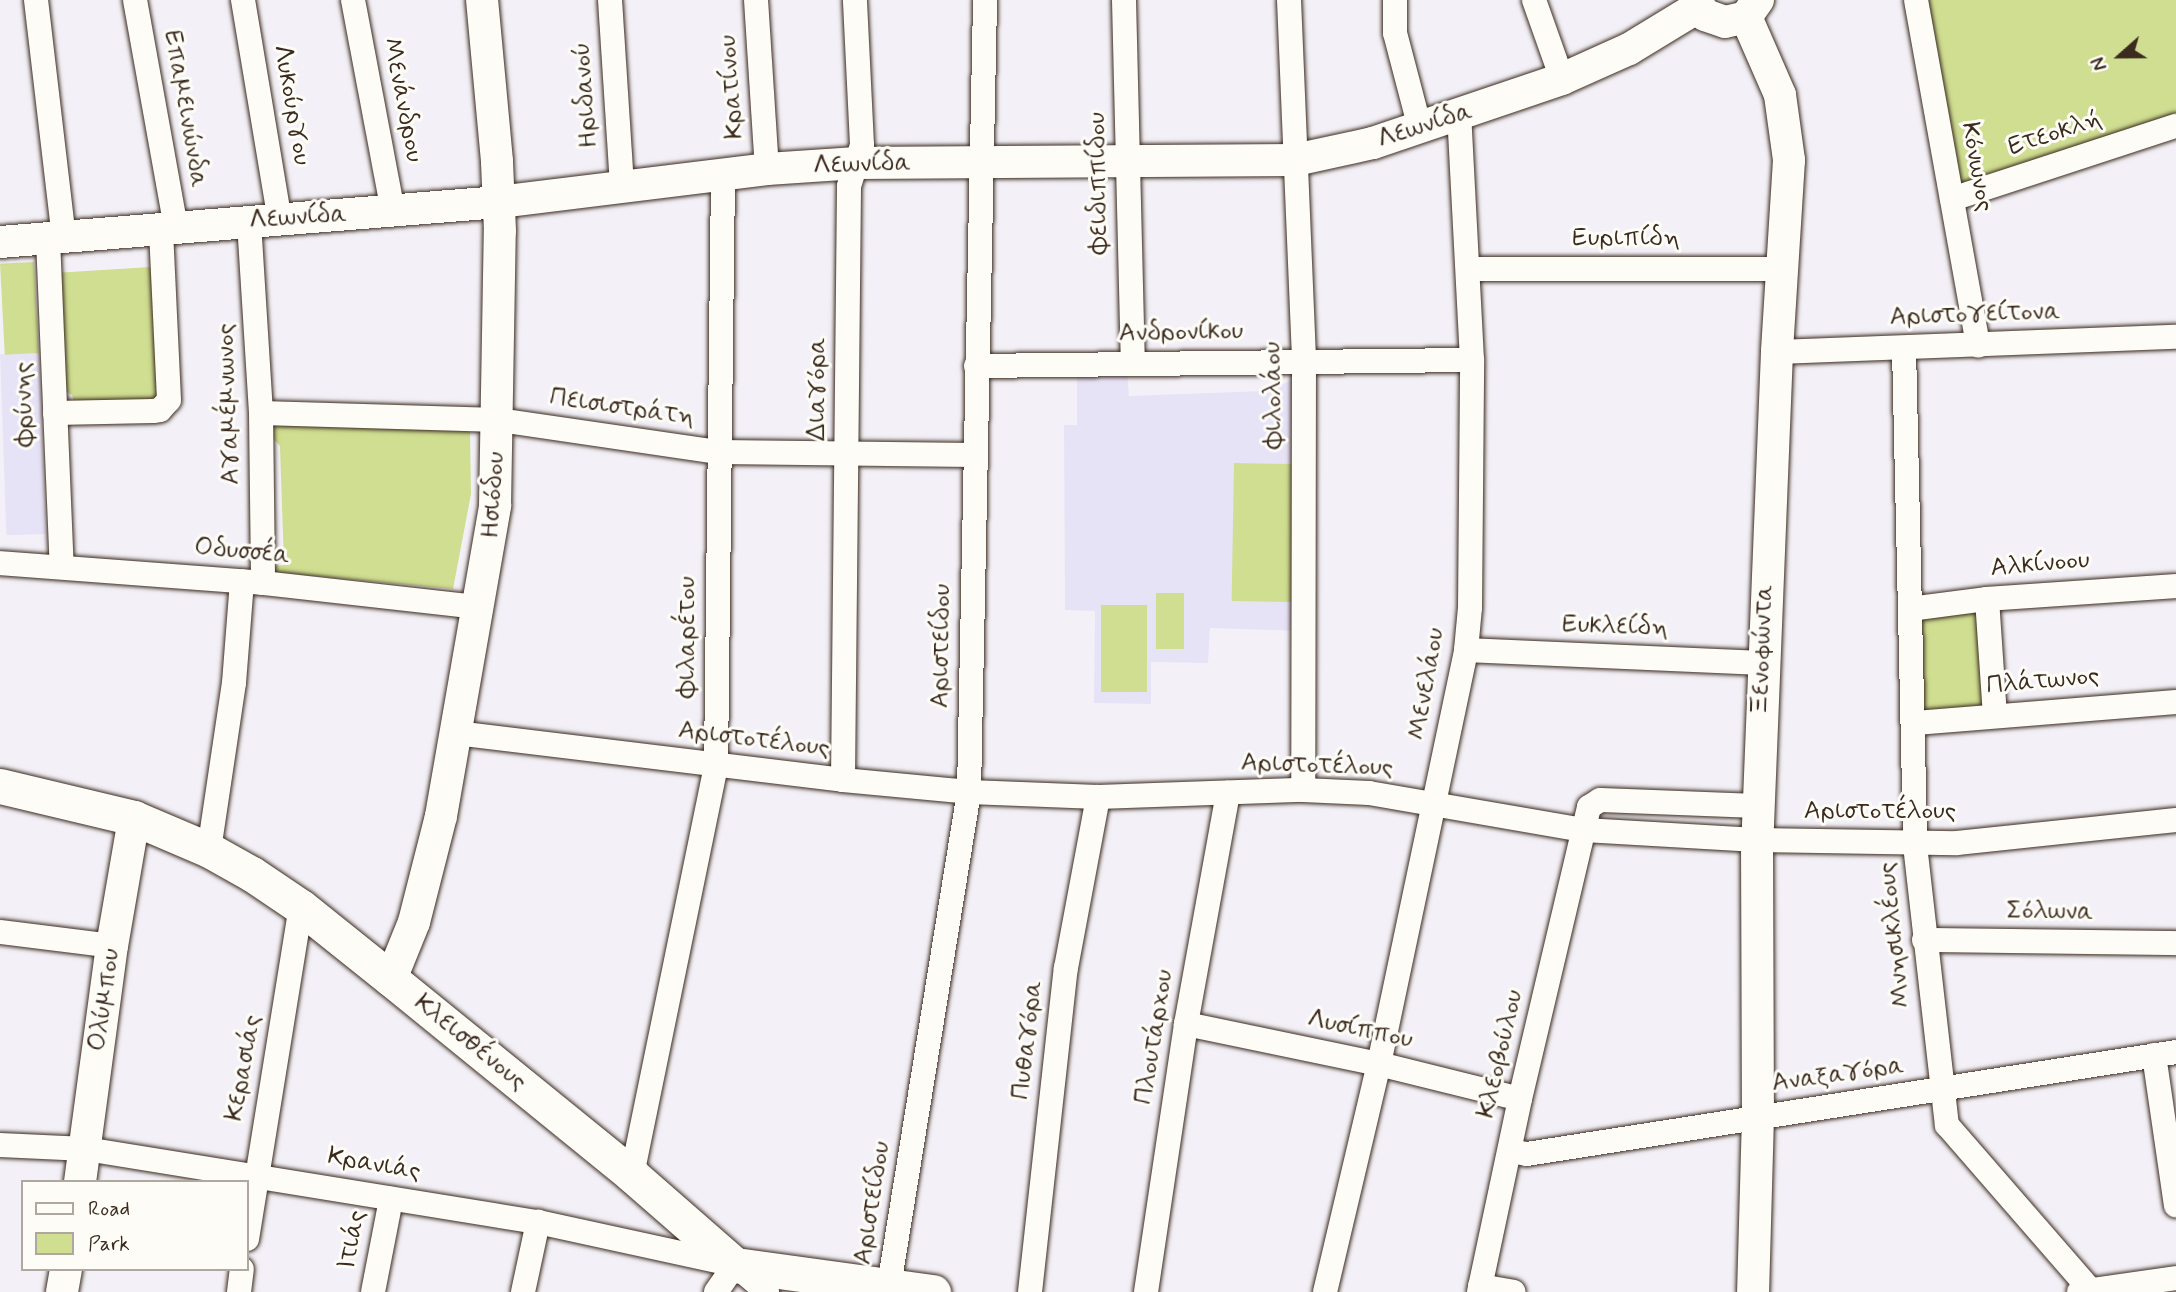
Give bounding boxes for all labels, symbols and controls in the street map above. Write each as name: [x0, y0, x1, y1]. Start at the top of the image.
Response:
north arrow: [2085, 21, 2155, 91]
street label: Επαμεινώνδα: [156, 28, 214, 190]
street label: Κρατίνου: [713, 34, 751, 140]
street label: Μενάνδρου: [375, 35, 429, 165]
street label: Ηριδανού: [567, 41, 605, 149]
street label: Λυκούργου: [265, 42, 317, 168]
text: N: [2086, 53, 2114, 74]
street label: Λεωνίδα: [1374, 96, 1476, 156]
street label: Ετεοκλή: [2004, 104, 2106, 164]
street label: Φειδιππίδου: [1082, 112, 1116, 254]
street label: Κόνωνος: [1953, 120, 1999, 214]
street label: Λεωνίδα: [812, 148, 912, 182]
street label: Λεωνίδα: [248, 199, 348, 237]
street label: Ευριπίδη: [1572, 223, 1680, 255]
street label: Αριστογείτονα: [1889, 296, 2061, 334]
street label: Ανδρονίκου: [1118, 316, 1244, 350]
street label: Αγαμέμνωνος: [211, 323, 247, 485]
street label: Διαγόρα: [802, 337, 834, 441]
street label: Φιλολάου: [1257, 341, 1291, 449]
street label: Φρύνης: [8, 361, 42, 447]
street label: Πεισιστράτη: [548, 382, 696, 434]
street label: Ησιόδου: [475, 451, 513, 539]
street label: Οδυσσέα: [193, 532, 291, 572]
street label: Αλκίνοου: [1989, 545, 2091, 585]
street label: Φιλαρέτου: [672, 576, 704, 698]
street label: Αριστείδου: [925, 583, 959, 709]
street label: Ξενοφώντα: [1745, 584, 1781, 716]
street label: Ευκλείδη: [1561, 610, 1669, 644]
street label: Μενελάου: [1402, 625, 1452, 743]
street label: Πλάτωνος: [1985, 662, 2101, 702]
street label: Αριστοτέλους: [676, 715, 832, 765]
street label: Αριστοτέλους: [1240, 748, 1394, 784]
street label: Αριστοτέλους: [1804, 796, 1956, 828]
street label: Μνησικλέους: [1872, 861, 1918, 1009]
street label: Σόλωνα: [2006, 896, 2094, 928]
street label: Ολύμπου: [82, 947, 128, 1053]
street label: Πλουτάρχου: [1129, 967, 1181, 1107]
street label: Πυθαγόρα: [1006, 979, 1050, 1101]
street label: Κλεοβούλου: [1471, 987, 1531, 1121]
street label: Κλεισθένους: [407, 988, 533, 1098]
street label: Λυσίππου: [1304, 1004, 1416, 1056]
street label: Κερασιάς: [219, 1012, 269, 1124]
street label: Αναξαγόρα: [1770, 1050, 1906, 1100]
street label: Αριστείδου: [848, 1139, 898, 1267]
street label: Κρανιάς: [325, 1141, 423, 1189]
legend: [21, 1180, 248, 1271]
text: Road: [88, 1195, 130, 1223]
street label: Ιτιάς: [332, 1208, 374, 1272]
text: Park: [88, 1230, 130, 1258]

